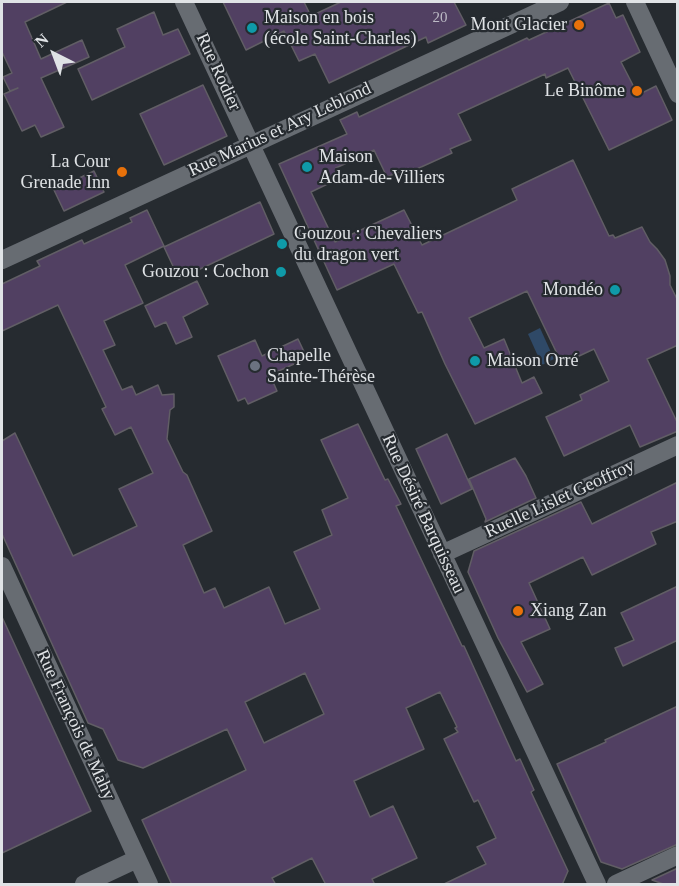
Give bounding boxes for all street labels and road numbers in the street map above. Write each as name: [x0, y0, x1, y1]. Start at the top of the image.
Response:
street label: Rue Rodier: [191, 30, 245, 114]
street label: Rue Marius et Ary Leblond: [185, 78, 375, 182]
street label: Rue Désiré Barquisseau: [377, 431, 469, 597]
street label: Ruelle Lislet Geoffroy: [482, 455, 638, 543]
street label: Rue François de Mahy: [31, 646, 119, 804]

